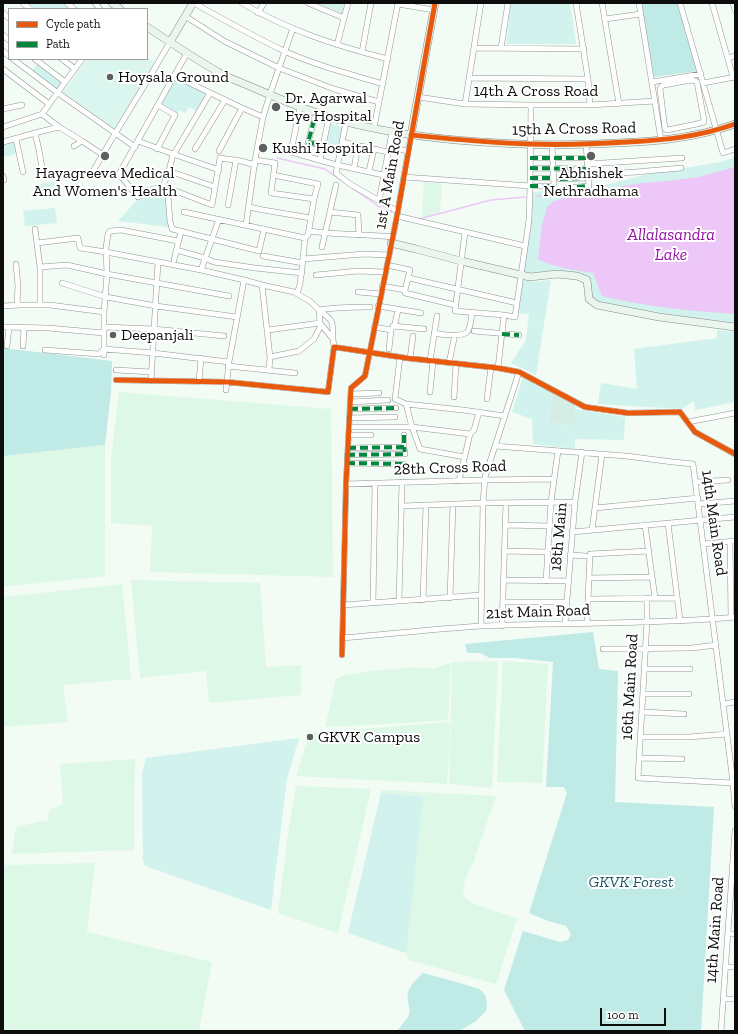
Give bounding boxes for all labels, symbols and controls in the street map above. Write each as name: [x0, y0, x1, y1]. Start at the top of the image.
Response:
legend: [8, 8, 148, 60]
text: Cycle path: [46, 17, 100, 31]
text: Path: [46, 37, 70, 51]
place label: Hoysala Ground: [118, 67, 229, 87]
marker: Hoysala Ground: [105, 72, 115, 82]
street label: 14th A Cross Road: [474, 81, 598, 101]
place label: Dr. Agarwal Eye Hospital: [285, 88, 372, 126]
marker: Dr. Agarwal Eye Hospital: [270, 101, 282, 113]
street label: 15th A Cross Road: [512, 118, 636, 140]
street label: 1st A Main Road: [371, 119, 409, 231]
place label: Kushi Hospital: [272, 138, 373, 158]
marker: Kushi Hospital: [257, 142, 269, 154]
marker: Hayagreeva Medical And Women's Health: [99, 150, 111, 162]
marker: Abhishek Nethradhama: [585, 150, 597, 162]
place label: Hayagreeva Medical And Women's Health: [33, 163, 177, 201]
place label: Abhishek Nethradhama: [543, 163, 639, 201]
water label: Allalasandra Lake: [627, 225, 715, 265]
place label: Deepanjali: [121, 325, 194, 345]
marker: Deepanjali: [108, 330, 118, 340]
street label: 28th Cross Road: [393, 456, 507, 480]
street label: 14th Main Road: [697, 469, 731, 577]
street label: 18th Main: [546, 502, 572, 572]
street label: 21st Main Road: [486, 601, 590, 623]
street label: 16th Main Road: [618, 633, 642, 741]
place label: GKVK Campus: [318, 727, 420, 747]
marker: GKVK Campus: [305, 732, 315, 742]
park label: GKVK Forest: [588, 872, 674, 892]
street label: 14th Main Road: [702, 876, 728, 984]
scale bar: [602, 1000, 668, 1026]
text: 100 m: [607, 1008, 639, 1022]

